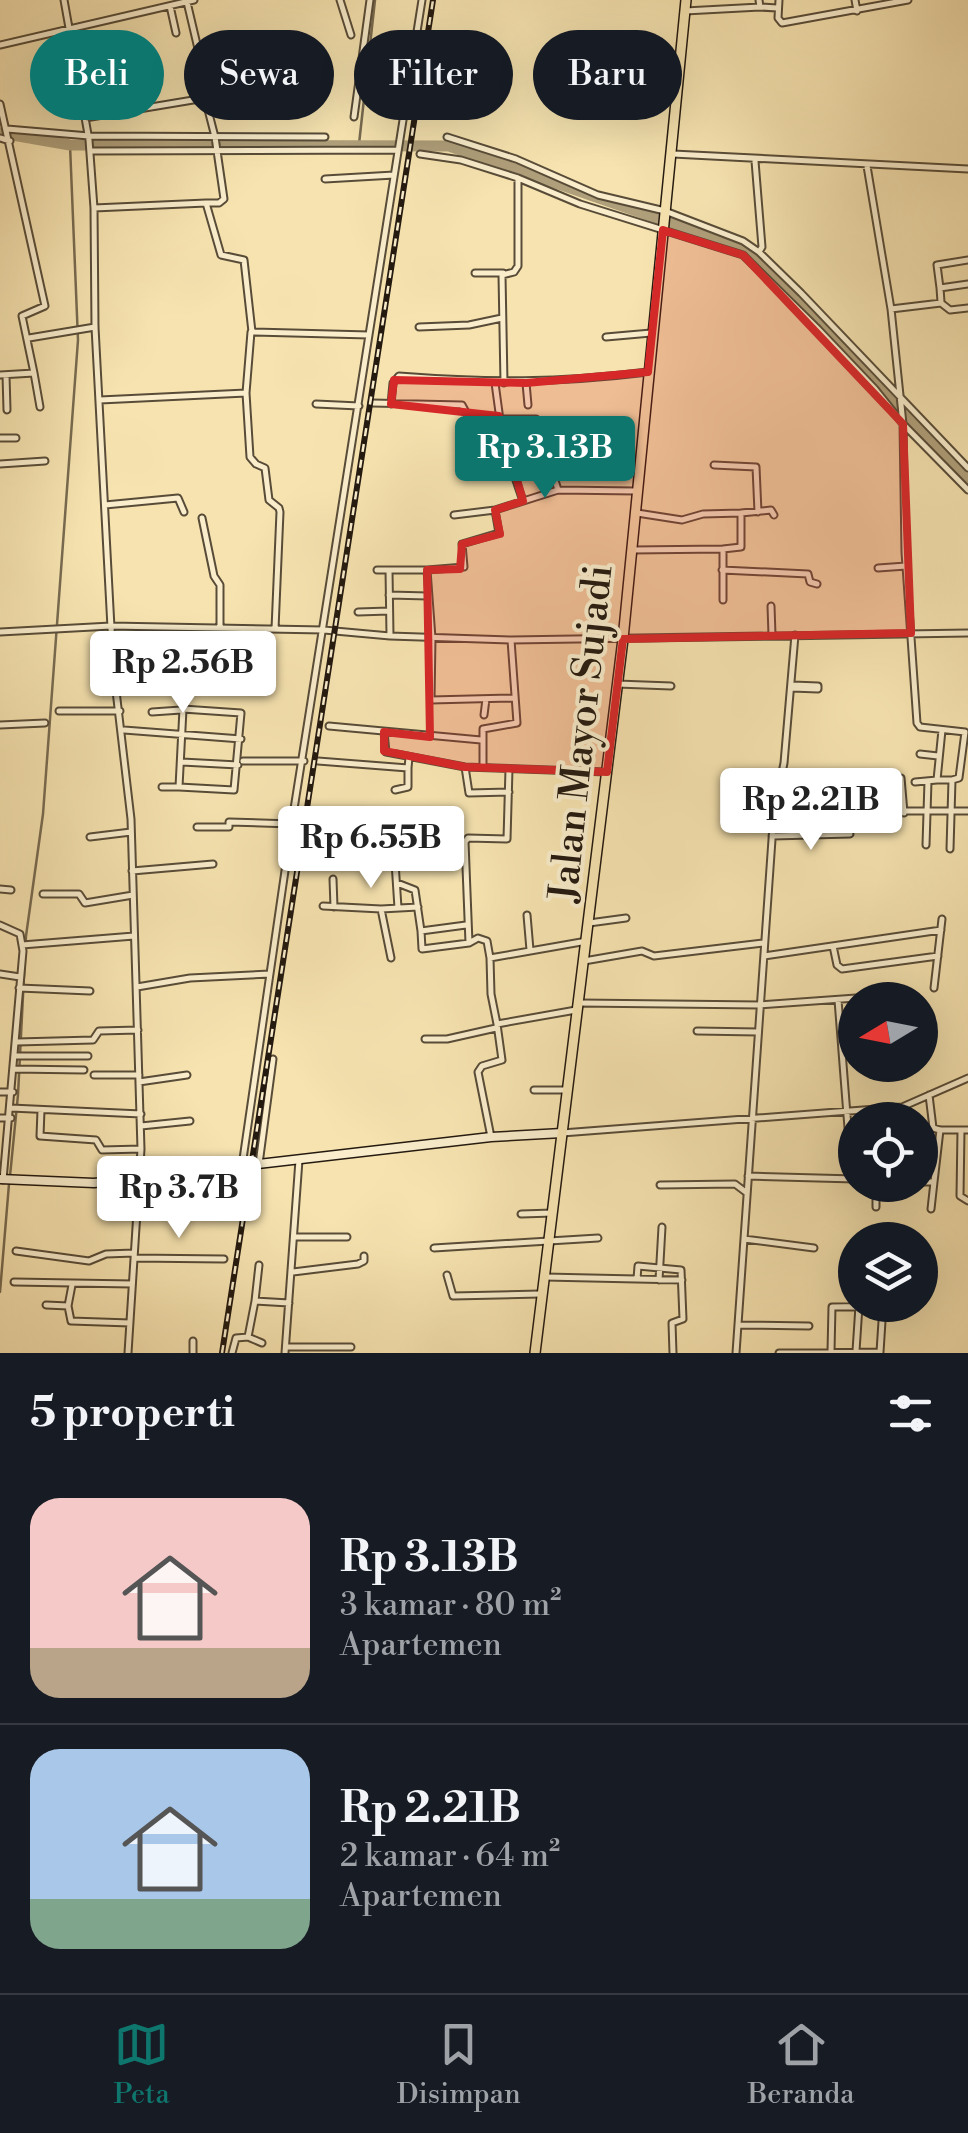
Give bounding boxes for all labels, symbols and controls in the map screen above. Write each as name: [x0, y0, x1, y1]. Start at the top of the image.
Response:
chip: Beli: [30, 30, 164, 120]
chip: Sewa: [184, 30, 334, 120]
chip: Filter: [354, 30, 513, 120]
chip: Baru: [533, 30, 682, 120]
pin: Rp 3.13B: [442, 416, 648, 501]
text: Rp 3.13B: [477, 428, 613, 468]
street label: Jalan Mayor Sujadi: [539, 562, 626, 906]
pin: Rp 2.56B: [80, 631, 286, 716]
text: Rp 2.56B: [112, 643, 254, 683]
pin: Rp 2.21B: [708, 768, 914, 853]
text: Rp 2.21B: [742, 780, 880, 820]
pin: Rp 6.55B: [268, 806, 474, 891]
text: Rp 6.55B: [300, 818, 442, 858]
north arrow: [838, 982, 938, 1082]
map controls: [838, 982, 938, 1322]
button: locate: [838, 1102, 938, 1202]
pin: Rp 3.7B: [87, 1156, 271, 1241]
text: Rp 3.7B: [119, 1168, 239, 1208]
button: layers: [838, 1222, 938, 1322]
icon: filters: [883, 1386, 938, 1441]
text: 5 properti: [30, 1387, 235, 1440]
text: Rp 3.13B: [340, 1532, 519, 1585]
icon: home: [110, 1538, 230, 1658]
text: 3 kamar · 80 m²: [340, 1585, 561, 1625]
text: Apartemen: [340, 1625, 502, 1665]
text: Rp 2.21B: [340, 1783, 521, 1836]
icon: home: [110, 1789, 230, 1909]
text: 2 kamar · 64 m²: [340, 1836, 560, 1876]
text: Apartemen: [340, 1876, 502, 1916]
tab: Peta: [114, 2017, 170, 2112]
tab: Disimpan: [397, 2017, 521, 2112]
tab: Beranda: [748, 2017, 854, 2112]

